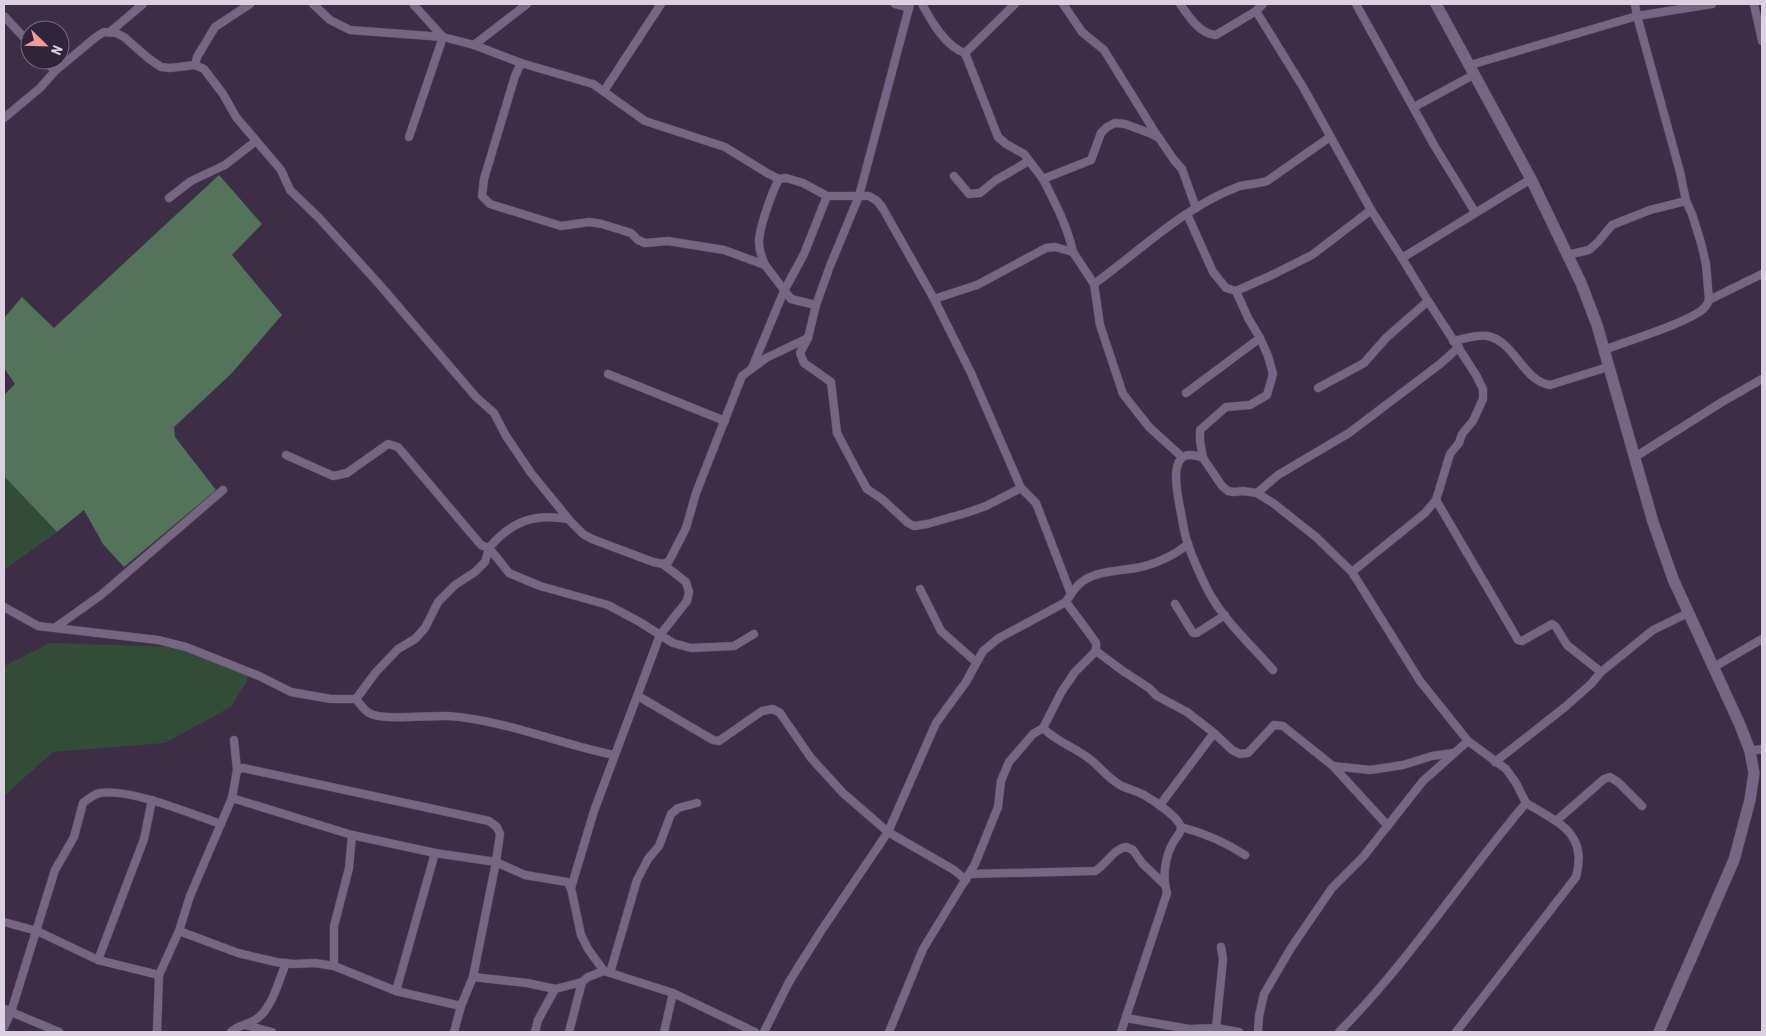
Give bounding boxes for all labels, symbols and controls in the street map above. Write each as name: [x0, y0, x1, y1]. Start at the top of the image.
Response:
north arrow: [20, 20, 70, 70]
text: N: [48, 43, 66, 57]

